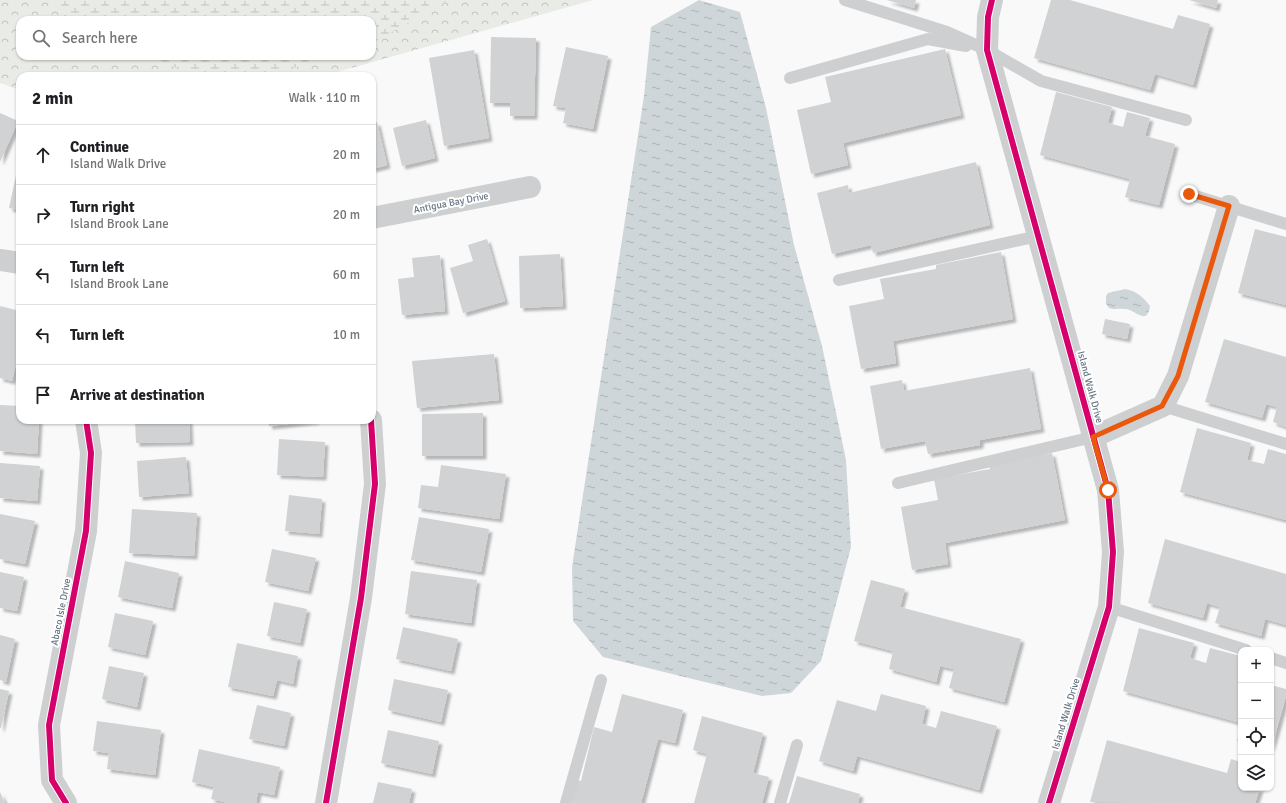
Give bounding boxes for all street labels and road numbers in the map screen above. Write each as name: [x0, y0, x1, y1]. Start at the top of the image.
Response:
street label: Antigua Bay Drive: [412, 190, 490, 216]
street label: Island Walk Drive: [1075, 350, 1105, 424]
street label: Abaco Isle Drive: [49, 577, 73, 647]
street label: Island Walk Drive: [1049, 677, 1083, 751]

